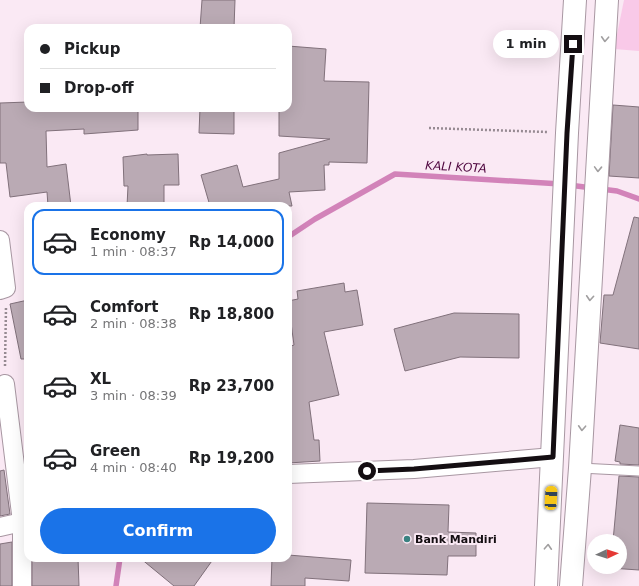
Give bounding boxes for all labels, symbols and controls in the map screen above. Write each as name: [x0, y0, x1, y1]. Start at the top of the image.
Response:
callout: 1 min: [493, 30, 559, 58]
route end: [564, 35, 582, 53]
text: 1 min: [506, 36, 546, 51]
one-way arrow: [601, 36, 610, 42]
text: Pickup: [64, 40, 120, 58]
text: Drop-off: [64, 79, 134, 97]
water label: KALI KOTA: [425, 158, 487, 176]
one-way arrow: [594, 166, 603, 172]
icon: car: [42, 224, 78, 260]
text: Economy: [90, 226, 166, 244]
text: Rp 14,000: [189, 233, 274, 251]
text: 1 min · 08:37: [90, 244, 177, 259]
one-way arrow: [585, 295, 594, 302]
icon: car: [42, 296, 78, 332]
text: Comfort: [90, 298, 158, 316]
text: Rp 18,800: [189, 305, 274, 323]
text: 2 min · 08:38: [90, 316, 177, 331]
icon: car: [42, 368, 78, 404]
text: XL: [90, 370, 111, 388]
text: Rp 23,700: [189, 377, 274, 395]
text: 3 min · 08:39: [90, 388, 177, 403]
one-way arrow: [578, 425, 586, 431]
icon: car: [42, 440, 78, 476]
text: Green: [90, 442, 141, 460]
text: Rp 19,200: [189, 449, 274, 467]
text: 4 min · 08:40: [90, 460, 177, 475]
route start: [358, 462, 376, 480]
car: [544, 486, 558, 510]
button: Confirm: [40, 508, 276, 554]
place label: Bank Mandiri: [415, 533, 497, 546]
marker: Bank Mandiri: [402, 534, 412, 544]
north arrow: [587, 534, 627, 574]
map controls: [587, 534, 627, 574]
one-way arrow: [544, 544, 553, 550]

